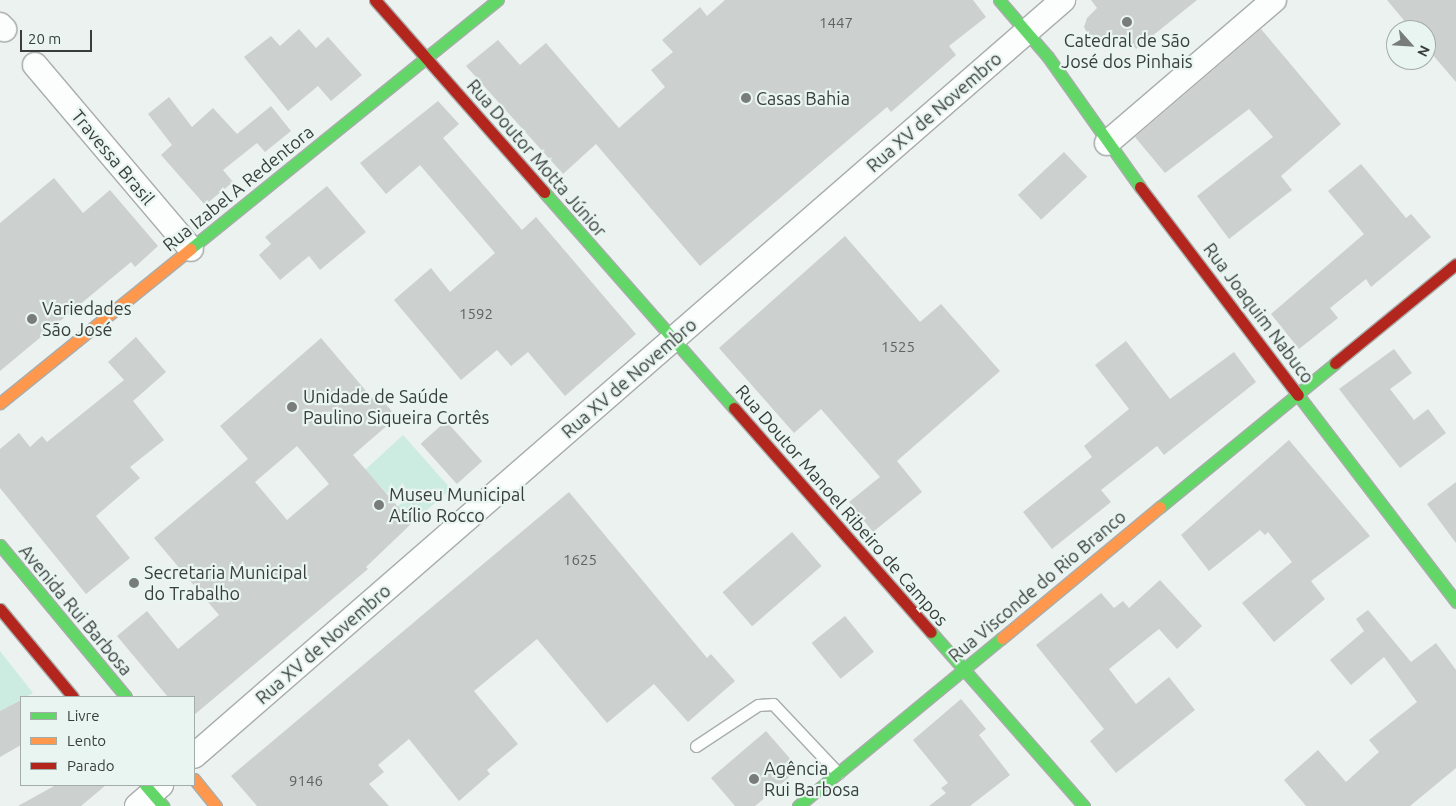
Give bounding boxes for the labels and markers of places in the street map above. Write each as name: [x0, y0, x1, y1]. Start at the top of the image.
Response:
marker: Catedral de São José dos Pinhais: [1121, 16, 1133, 28]
place label: Catedral de São José dos Pinhais: [1061, 30, 1193, 72]
place label: Casas Bahia: [756, 87, 850, 109]
marker: Casas Bahia: [740, 92, 752, 104]
place label: Variedades São José: [42, 298, 132, 340]
marker: Variedades São José: [26, 313, 38, 325]
place label: Unidade de Saúde Paulino Siqueira Cortês: [303, 386, 489, 428]
marker: Unidade de Saúde Paulino Siqueira Cortês: [285, 400, 299, 414]
place label: Museu Municipal Atílio Rocco: [389, 484, 525, 526]
marker: Museu Municipal Atílio Rocco: [373, 499, 385, 511]
place label: Secretaria Municipal do Trabalho: [144, 562, 307, 604]
marker: Secretaria Municipal do Trabalho: [128, 577, 140, 589]
place label: Agência Rui Barbosa: [764, 758, 860, 801]
marker: Agência Rui Barbosa: [748, 773, 760, 785]

